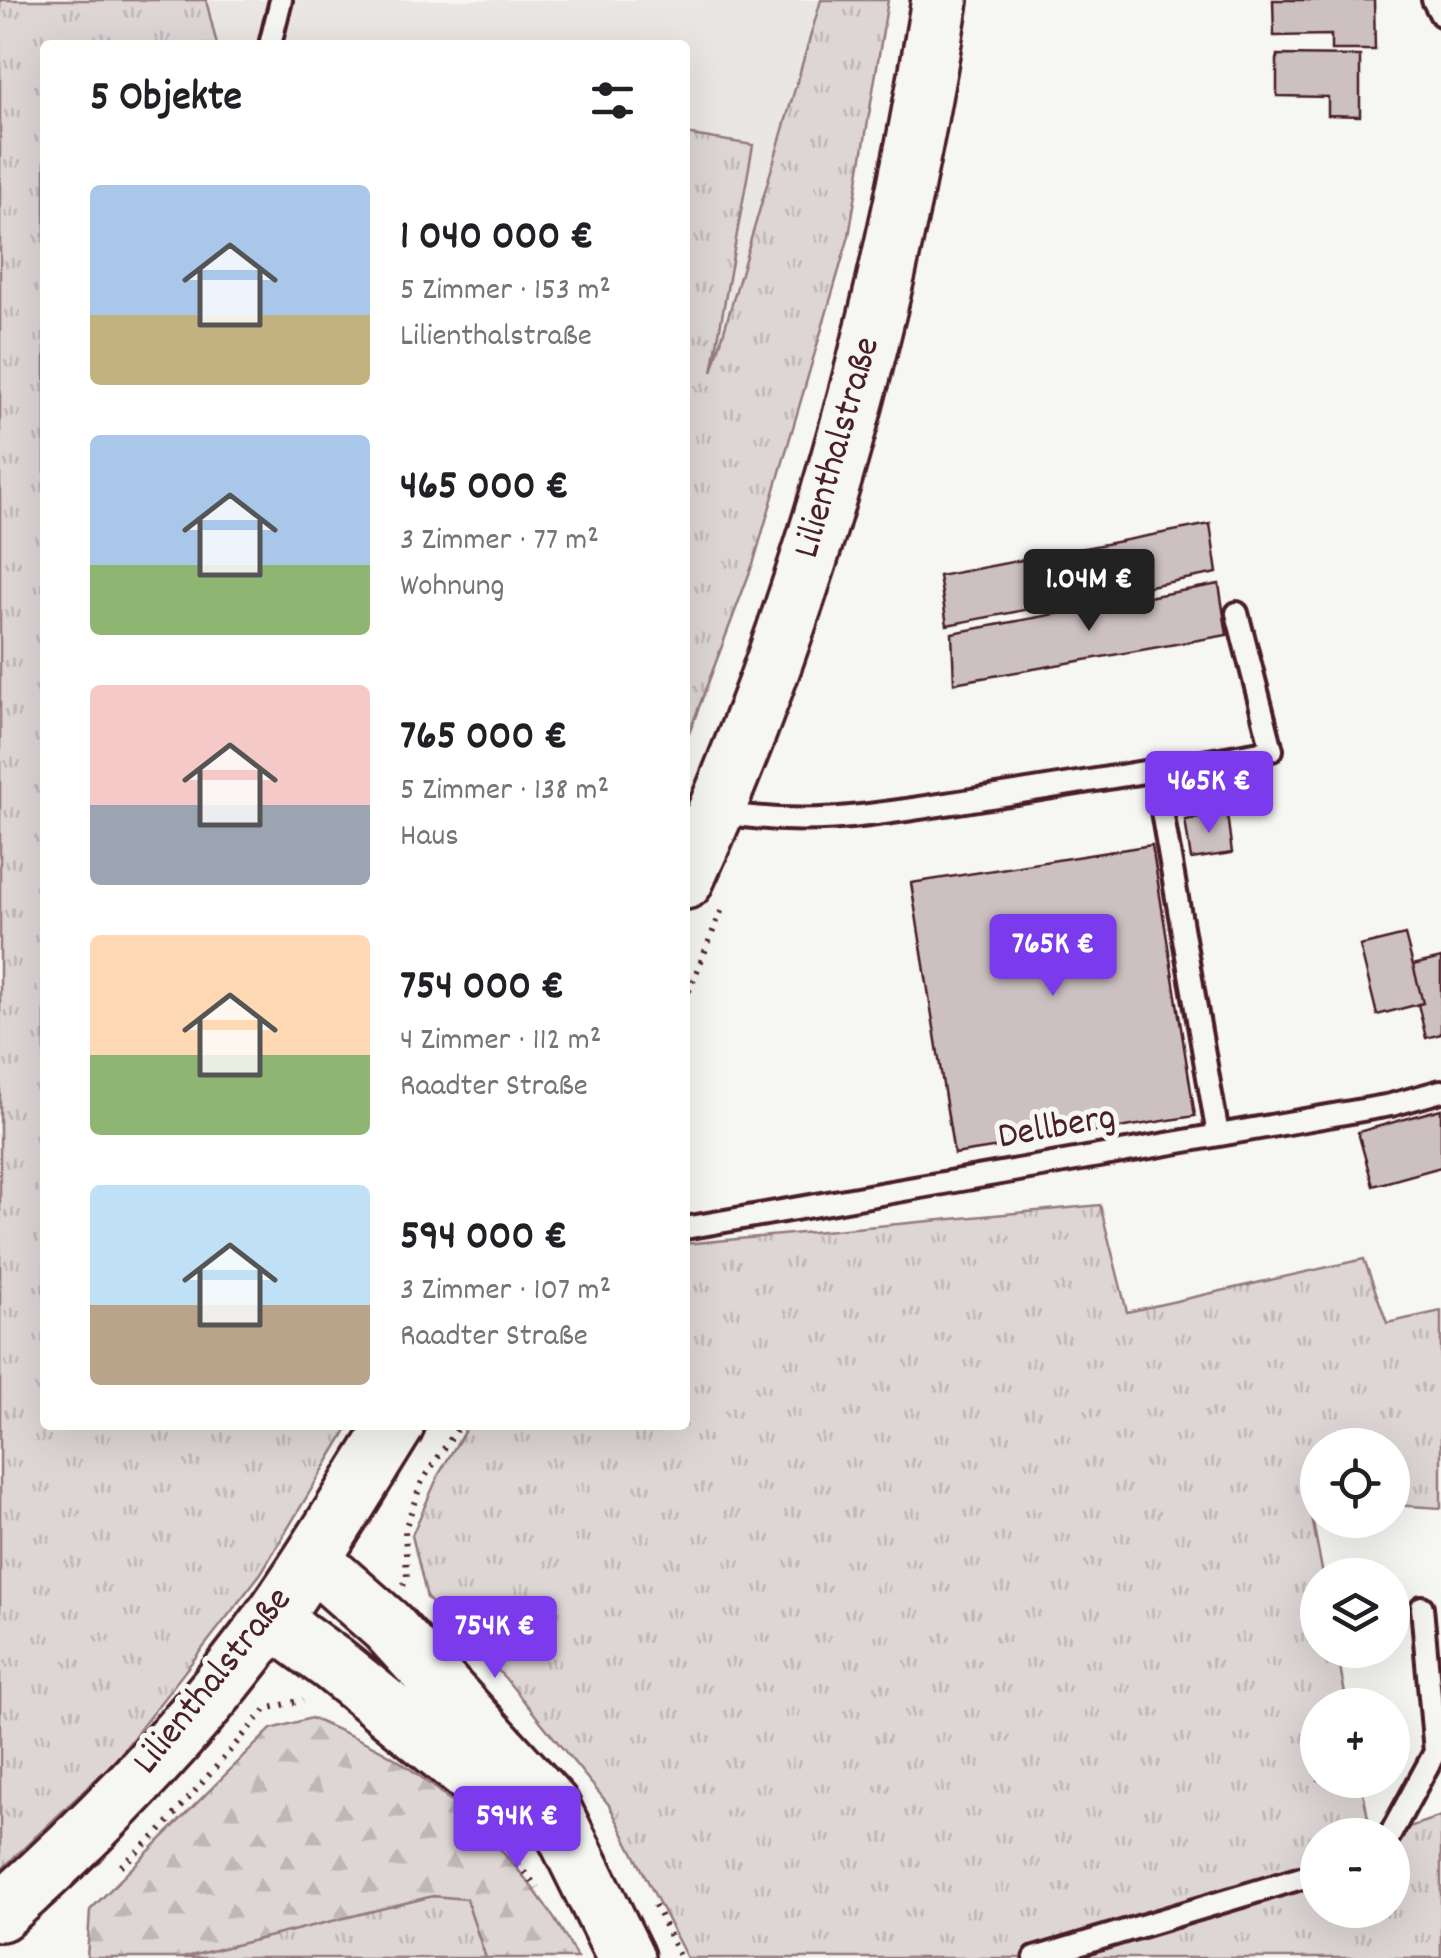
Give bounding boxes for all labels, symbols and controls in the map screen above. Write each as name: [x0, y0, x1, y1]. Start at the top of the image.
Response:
text: 5 Objekte: [90, 70, 242, 130]
icon: filters: [585, 73, 640, 128]
text: 1 040 000 €: [400, 209, 593, 269]
icon: home: [170, 225, 290, 345]
text: 5 Zimmer · 153 m²: [400, 269, 611, 315]
text: Lilienthalstraße: [400, 315, 592, 361]
street label: Lilienthalstraße: [781, 331, 897, 565]
text: 465 000 €: [400, 459, 569, 519]
icon: home: [170, 475, 290, 595]
text: 3 Zimmer · 77 m²: [400, 519, 599, 565]
pin: 1.04M €: [997, 549, 1181, 634]
text: 1.04M €: [1046, 558, 1132, 604]
text: Wohnung: [400, 565, 505, 611]
text: 765 000 €: [400, 709, 567, 769]
icon: home: [170, 725, 290, 845]
pin: 465K €: [1128, 751, 1290, 836]
text: 465K €: [1167, 760, 1251, 806]
text: 5 Zimmer · 138 m²: [400, 769, 609, 815]
text: Haus: [400, 815, 459, 861]
pin: 765K €: [972, 914, 1134, 999]
text: 765K €: [1012, 923, 1094, 969]
text: 754 000 €: [400, 959, 564, 1019]
icon: home: [170, 975, 290, 1095]
text: 4 Zimmer · 112 m²: [400, 1019, 601, 1065]
text: Raadter Straße: [400, 1065, 588, 1111]
street label: Dellberg: [994, 1092, 1120, 1166]
text: 594 000 €: [400, 1209, 567, 1269]
icon: home: [170, 1225, 290, 1345]
text: 3 Zimmer · 107 m²: [400, 1269, 611, 1315]
text: Raadter Straße: [400, 1315, 588, 1361]
map controls: [1300, 1428, 1410, 1928]
button: locate: [1300, 1428, 1410, 1538]
button: layers: [1300, 1558, 1410, 1668]
street label: Lilienthalstraße: [121, 1576, 307, 1788]
pin: 754K €: [414, 1596, 576, 1681]
text: 754K €: [455, 1605, 535, 1651]
button: +: [1300, 1688, 1410, 1798]
pin: 594K €: [436, 1786, 598, 1871]
text: 594K €: [476, 1795, 558, 1841]
button: −: [1300, 1818, 1410, 1928]

